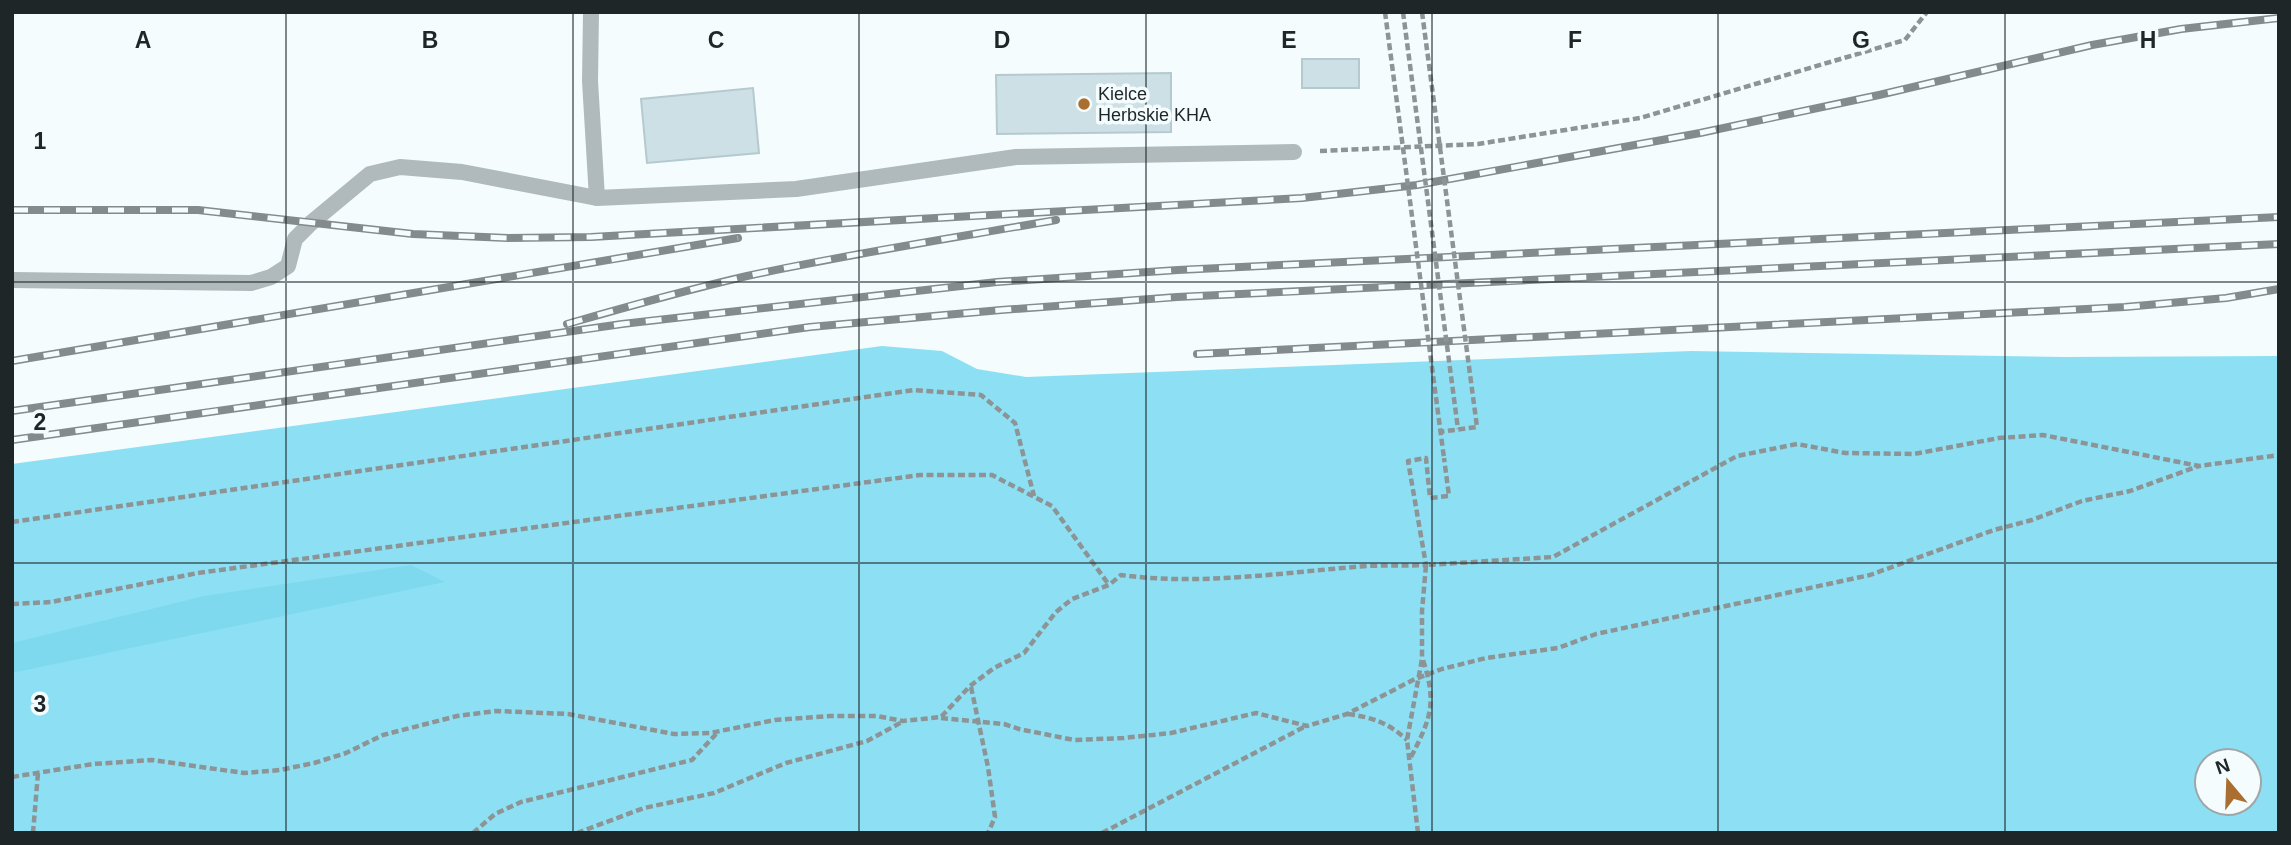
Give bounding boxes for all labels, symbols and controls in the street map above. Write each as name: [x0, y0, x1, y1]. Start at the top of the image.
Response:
text: A: [135, 27, 151, 53]
text: B: [422, 27, 438, 53]
text: C: [708, 27, 724, 53]
text: D: [994, 27, 1010, 53]
text: E: [1281, 27, 1297, 53]
text: F: [1568, 27, 1582, 53]
text: G: [1852, 27, 1870, 53]
text: H: [2140, 27, 2156, 53]
place label: Kielce Herbskie KHA: [1098, 84, 1211, 125]
marker: Kielce Herbskie KHA: [1076, 96, 1092, 112]
text: 1: [34, 128, 47, 154]
text: 2: [34, 409, 46, 435]
text: 3: [34, 691, 46, 717]
north arrow: [2193, 747, 2263, 817]
text: N: [2213, 754, 2233, 779]

